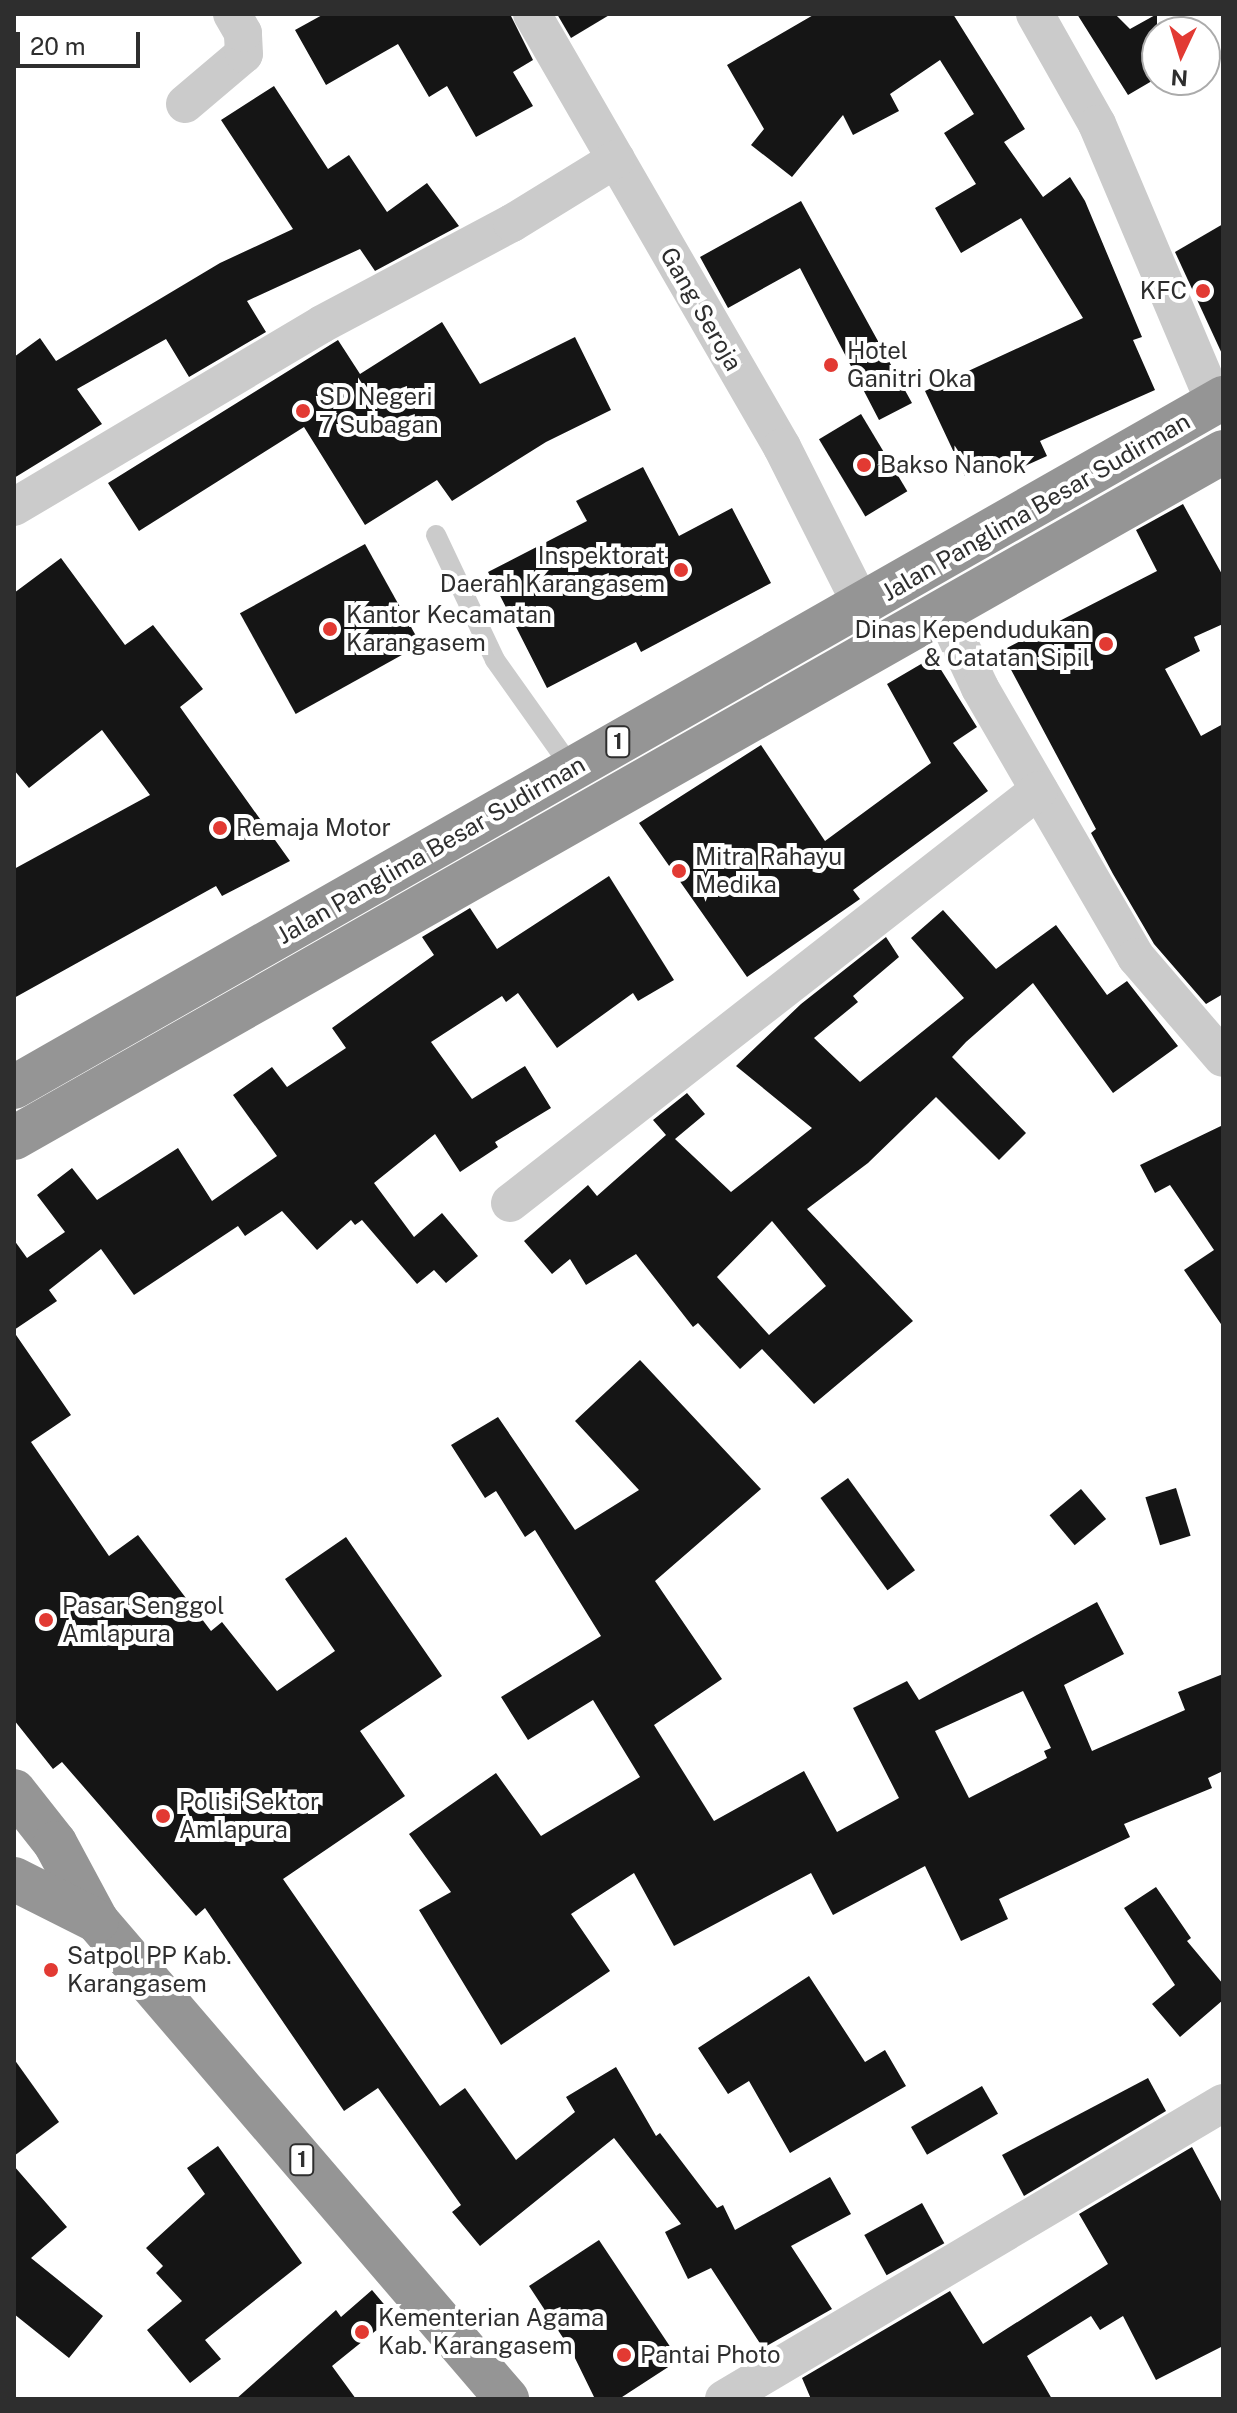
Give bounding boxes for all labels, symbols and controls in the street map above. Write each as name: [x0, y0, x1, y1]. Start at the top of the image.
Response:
scale bar: [20, 16, 144, 66]
north arrow: [1141, 16, 1221, 96]
text: 20 m: [30, 32, 86, 60]
text: N: [1170, 64, 1189, 92]
street label: Gang Seroja: [654, 242, 748, 376]
place label: KFC: [1140, 277, 1187, 305]
marker: KFC: [1194, 282, 1212, 300]
place label: Hotel Ganitri Oka: [847, 337, 972, 393]
marker: Hotel Ganitri Oka: [822, 356, 840, 374]
place label: SD Negeri 7 Subagan: [319, 383, 439, 439]
marker: SD Negeri 7 Subagan: [294, 402, 312, 420]
street label: Jalan Panglima Besar Sudirman: [877, 407, 1195, 607]
place label: Bakso Nanok: [880, 451, 1026, 479]
marker: Bakso Nanok: [855, 456, 873, 474]
place label: Inspektorat Daerah Karangasem: [440, 542, 665, 598]
marker: Inspektorat Daerah Karangasem: [672, 561, 690, 579]
place label: Kantor Kecamatan Karangasem: [346, 601, 552, 657]
place label: Dinas Kependudukan & Catatan Sipil: [854, 616, 1090, 672]
marker: Kantor Kecamatan Karangasem: [321, 620, 339, 638]
marker: Dinas Kependudukan & Catatan Sipil: [1097, 635, 1115, 653]
road number: 1: [604, 724, 632, 760]
street label: Jalan Panglima Besar Sudirman: [272, 750, 590, 950]
place label: Remaja Motor: [236, 814, 391, 842]
marker: Remaja Motor: [211, 819, 229, 837]
place label: Mitra Rahayu Medika: [695, 843, 842, 899]
marker: Mitra Rahayu Medika: [670, 862, 688, 880]
place label: Pasar Senggol Amlapura: [62, 1592, 224, 1648]
marker: Pasar Senggol Amlapura: [37, 1611, 55, 1629]
place label: Polisi Sektor Amlapura: [179, 1788, 319, 1844]
marker: Polisi Sektor Amlapura: [154, 1807, 172, 1825]
place label: Satpol PP Kab. Karangasem: [67, 1942, 232, 1998]
marker: Satpol PP Kab. Karangasem: [42, 1961, 60, 1979]
road number: 1: [288, 2142, 316, 2178]
place label: Kementerian Agama Kab. Karangasem: [378, 2304, 604, 2360]
marker: Kementerian Agama Kab. Karangasem: [353, 2323, 371, 2341]
place label: Pantai Photo: [640, 2341, 781, 2369]
marker: Pantai Photo: [615, 2346, 633, 2364]

